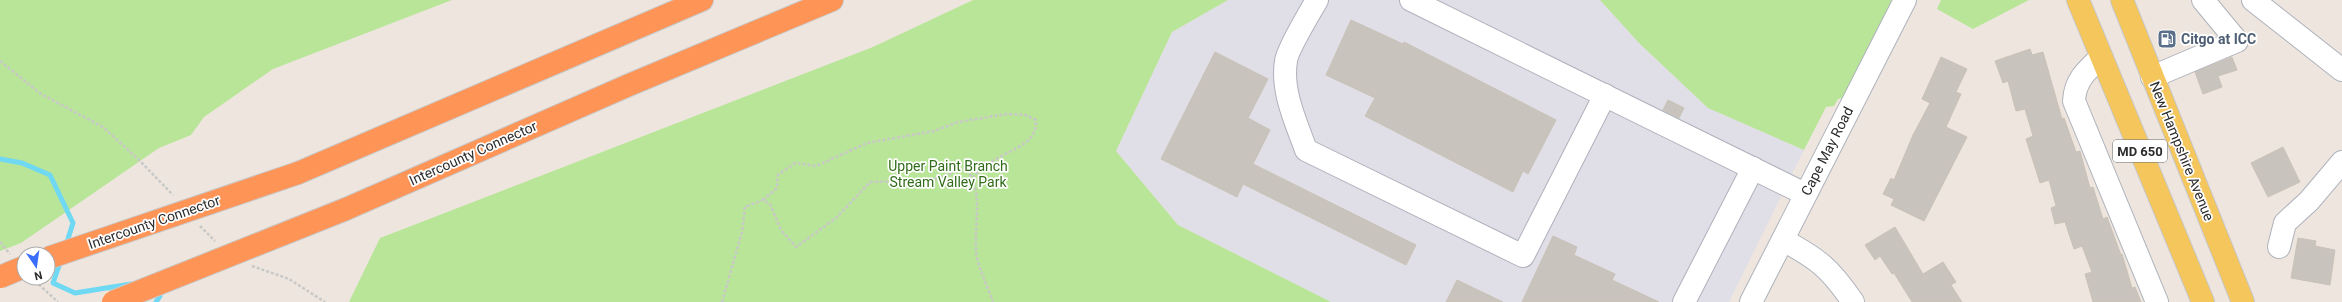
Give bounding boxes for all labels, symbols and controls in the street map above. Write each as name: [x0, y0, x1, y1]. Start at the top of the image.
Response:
fuel station icon: Citgo at ICC: [2156, 28, 2178, 50]
place label: Citgo at ICC: [2181, 31, 2256, 47]
street label: New Hampshire Avenue: [2147, 79, 2217, 223]
street label: Cape May Road: [1798, 104, 1856, 198]
street label: Intercounty Connector: [407, 118, 540, 188]
road number: MD 650: [2113, 140, 2167, 162]
park label: Upper Paint Branch Stream Valley Park: [888, 158, 1008, 190]
street label: Intercounty Connector: [86, 192, 222, 252]
north arrow: [16, 246, 56, 286]
text: N: [33, 268, 43, 283]

